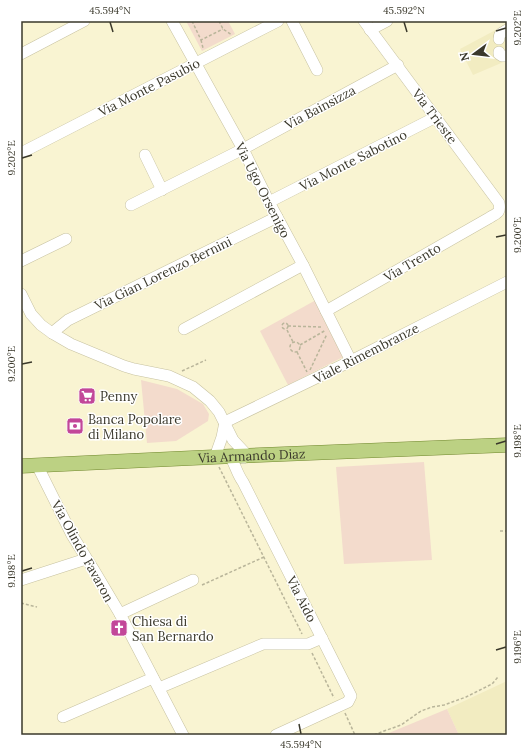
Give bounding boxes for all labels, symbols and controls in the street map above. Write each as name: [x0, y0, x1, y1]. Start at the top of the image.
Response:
text: 45.594°N: [89, 4, 131, 17]
text: 45.592°N: [383, 4, 425, 17]
text: 9.202°E: [511, 10, 524, 46]
north arrow: [454, 34, 494, 74]
text: N: [456, 50, 472, 63]
street label: Via Monte Pasubio: [95, 54, 203, 121]
street label: Via Bainsizza: [281, 81, 359, 134]
street label: Via Trieste: [408, 85, 461, 147]
street label: Via Monte Sabotino: [296, 126, 410, 195]
street label: Via Ugo Orsenigo: [231, 139, 294, 241]
text: 9.202°E: [5, 140, 18, 176]
text: 9.200°E: [511, 217, 524, 253]
street label: Via Gian Lorenzo Bernini: [91, 233, 235, 315]
street label: Via Trento: [380, 239, 444, 286]
street label: Viale Rimembranze: [310, 320, 422, 388]
text: 9.200°E: [5, 346, 18, 382]
supermarket icon: Penny: [77, 386, 97, 406]
place label: Penny: [100, 388, 137, 405]
place label: Banca Popolare di Milano: [88, 411, 181, 443]
bank icon: Banca Popolare di Milano: [65, 416, 85, 436]
text: 9.198°E: [511, 424, 524, 458]
street label: Via Armando Diaz: [197, 445, 306, 467]
street label: Via Olindo Favaron: [47, 497, 118, 605]
text: 9.198°E: [5, 554, 18, 588]
street label: Via Aido: [282, 573, 320, 625]
place label: Chiesa di San Bernardo: [132, 613, 214, 645]
church icon: Chiesa di San Bernardo: [109, 618, 129, 638]
text: 9.196°E: [511, 630, 524, 664]
text: 45.594°N: [280, 738, 322, 751]

